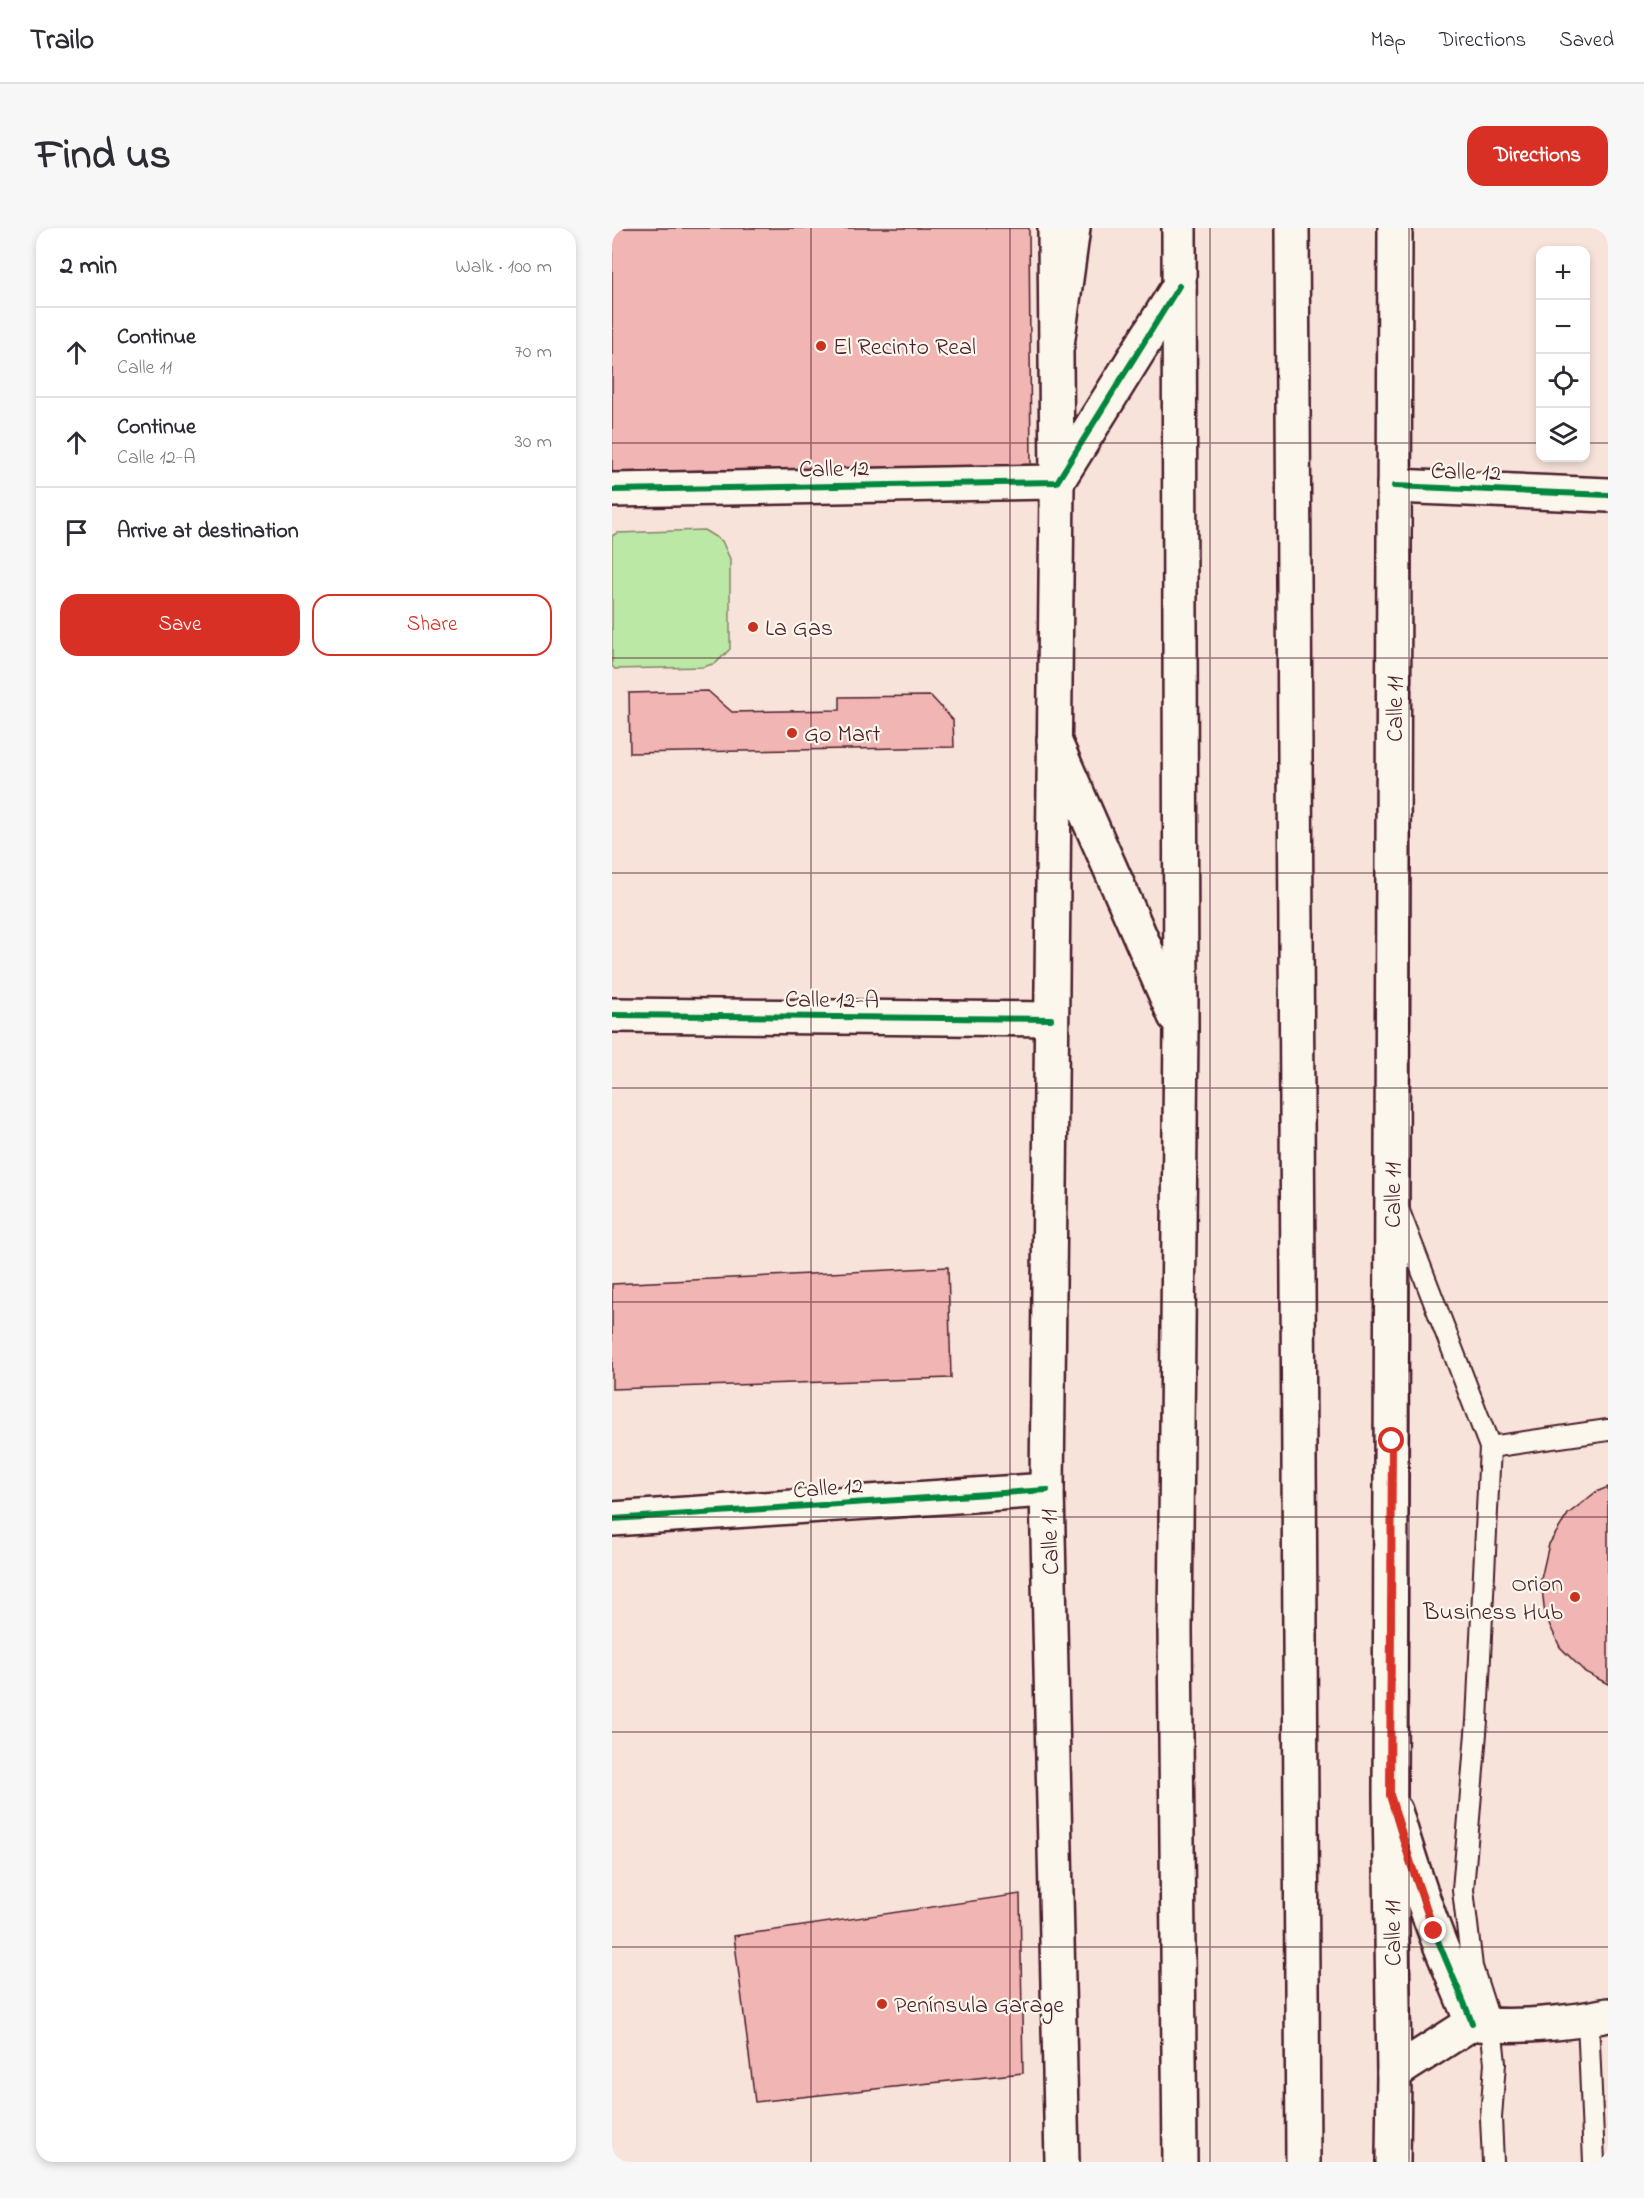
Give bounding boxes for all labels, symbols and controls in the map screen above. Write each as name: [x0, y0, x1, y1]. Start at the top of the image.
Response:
text: Trailo: [30, 21, 94, 62]
text: Map: [1370, 26, 1406, 56]
text: Directions: [1439, 26, 1526, 56]
text: Saved: [1559, 26, 1614, 56]
text: Find us: [36, 126, 171, 187]
button: Directions: [1467, 126, 1608, 186]
map controls: [1536, 246, 1590, 462]
button: +: [1536, 246, 1590, 300]
text: 2 min: [60, 248, 117, 286]
text: Walk · 100 m: [455, 253, 552, 282]
button: −: [1536, 300, 1590, 354]
text: Continue: [117, 322, 196, 354]
place label: El Recinto Real: [833, 331, 976, 366]
icon: ahead: [60, 336, 93, 369]
text: 70 m: [515, 338, 552, 367]
marker: El Recinto Real: [814, 339, 828, 353]
text: Calle 11: [117, 354, 172, 383]
button: locate: [1536, 354, 1590, 408]
button: layers: [1536, 408, 1590, 462]
text: Continue: [117, 412, 196, 444]
icon: ahead: [60, 426, 93, 459]
text: 30 m: [515, 428, 552, 457]
text: Calle 12-A: [117, 444, 196, 473]
street label: Calle 12: [798, 452, 870, 489]
street label: Calle 12: [1430, 455, 1502, 492]
icon: arrive: [60, 516, 93, 549]
text: Arrive at destination: [117, 516, 299, 548]
button: Save: [60, 594, 300, 656]
button: Share: [312, 594, 552, 656]
place label: La Gas: [765, 612, 833, 647]
marker: La Gas: [746, 620, 760, 634]
street label: Calle 11: [1379, 676, 1414, 742]
place label: Go Mart: [804, 718, 881, 753]
marker: Go Mart: [785, 726, 799, 740]
street label: Calle 12-A: [785, 983, 879, 1020]
street label: Calle 11: [1377, 1162, 1412, 1228]
route start: [1378, 1427, 1404, 1453]
street label: Calle 12: [792, 1470, 865, 1509]
street label: Calle 11: [1033, 1508, 1070, 1576]
place label: Orion Business Hub: [1422, 1568, 1563, 1631]
marker: Orion Business Hub: [1568, 1590, 1582, 1604]
street label: Calle 11: [1376, 1899, 1413, 1966]
route end: [1420, 1917, 1446, 1943]
place label: Península Garage: [894, 1989, 1064, 2024]
marker: Península Garage: [875, 1997, 889, 2011]

